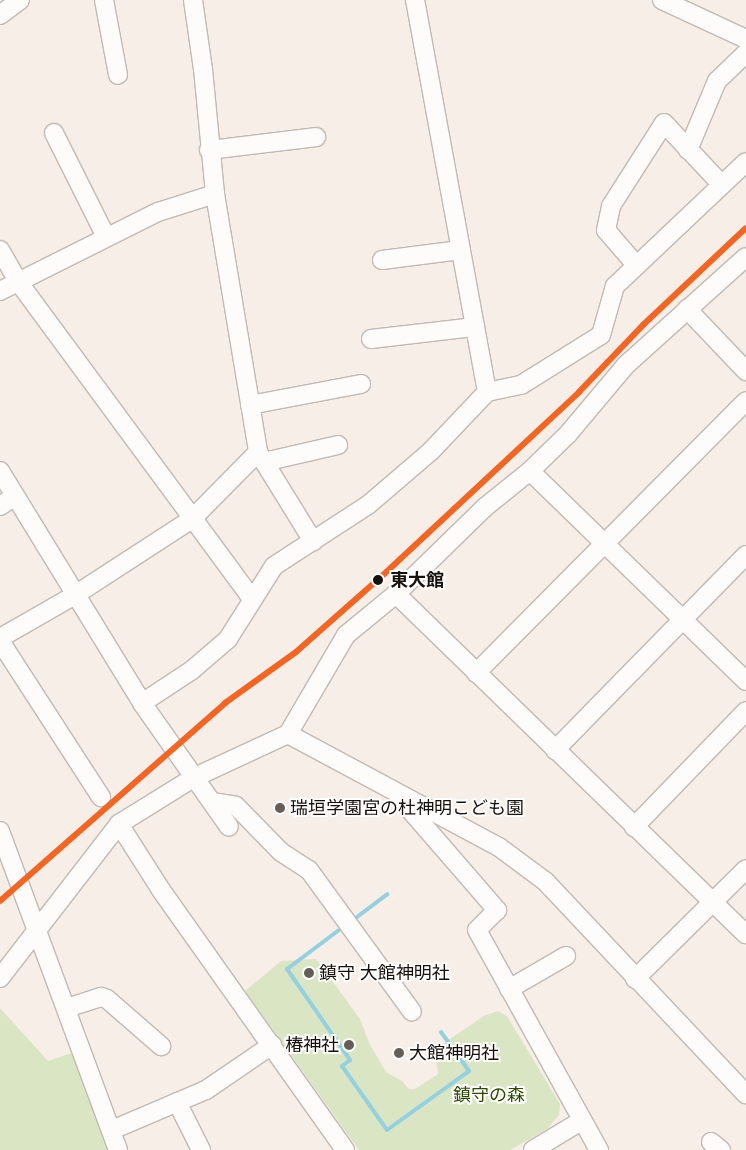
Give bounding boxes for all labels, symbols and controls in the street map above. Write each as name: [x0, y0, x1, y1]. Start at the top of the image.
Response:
place label: 東大館: [390, 569, 444, 591]
marker: 東大館: [370, 572, 386, 588]
place label: 瑞垣学園宮の杜神明こども園: [290, 797, 524, 819]
marker: 瑞垣学園宮の杜神明こども園: [274, 802, 286, 814]
place label: 鎮守 大館神明社: [319, 962, 450, 984]
marker: 鎮守 大館神明社: [303, 967, 315, 979]
place label: 椿神社: [285, 1034, 339, 1056]
marker: 椿神社: [343, 1039, 355, 1051]
place label: 大館神明社: [409, 1042, 499, 1064]
marker: 大館神明社: [393, 1047, 405, 1059]
park label: 鎮守の森: [453, 1084, 525, 1106]

